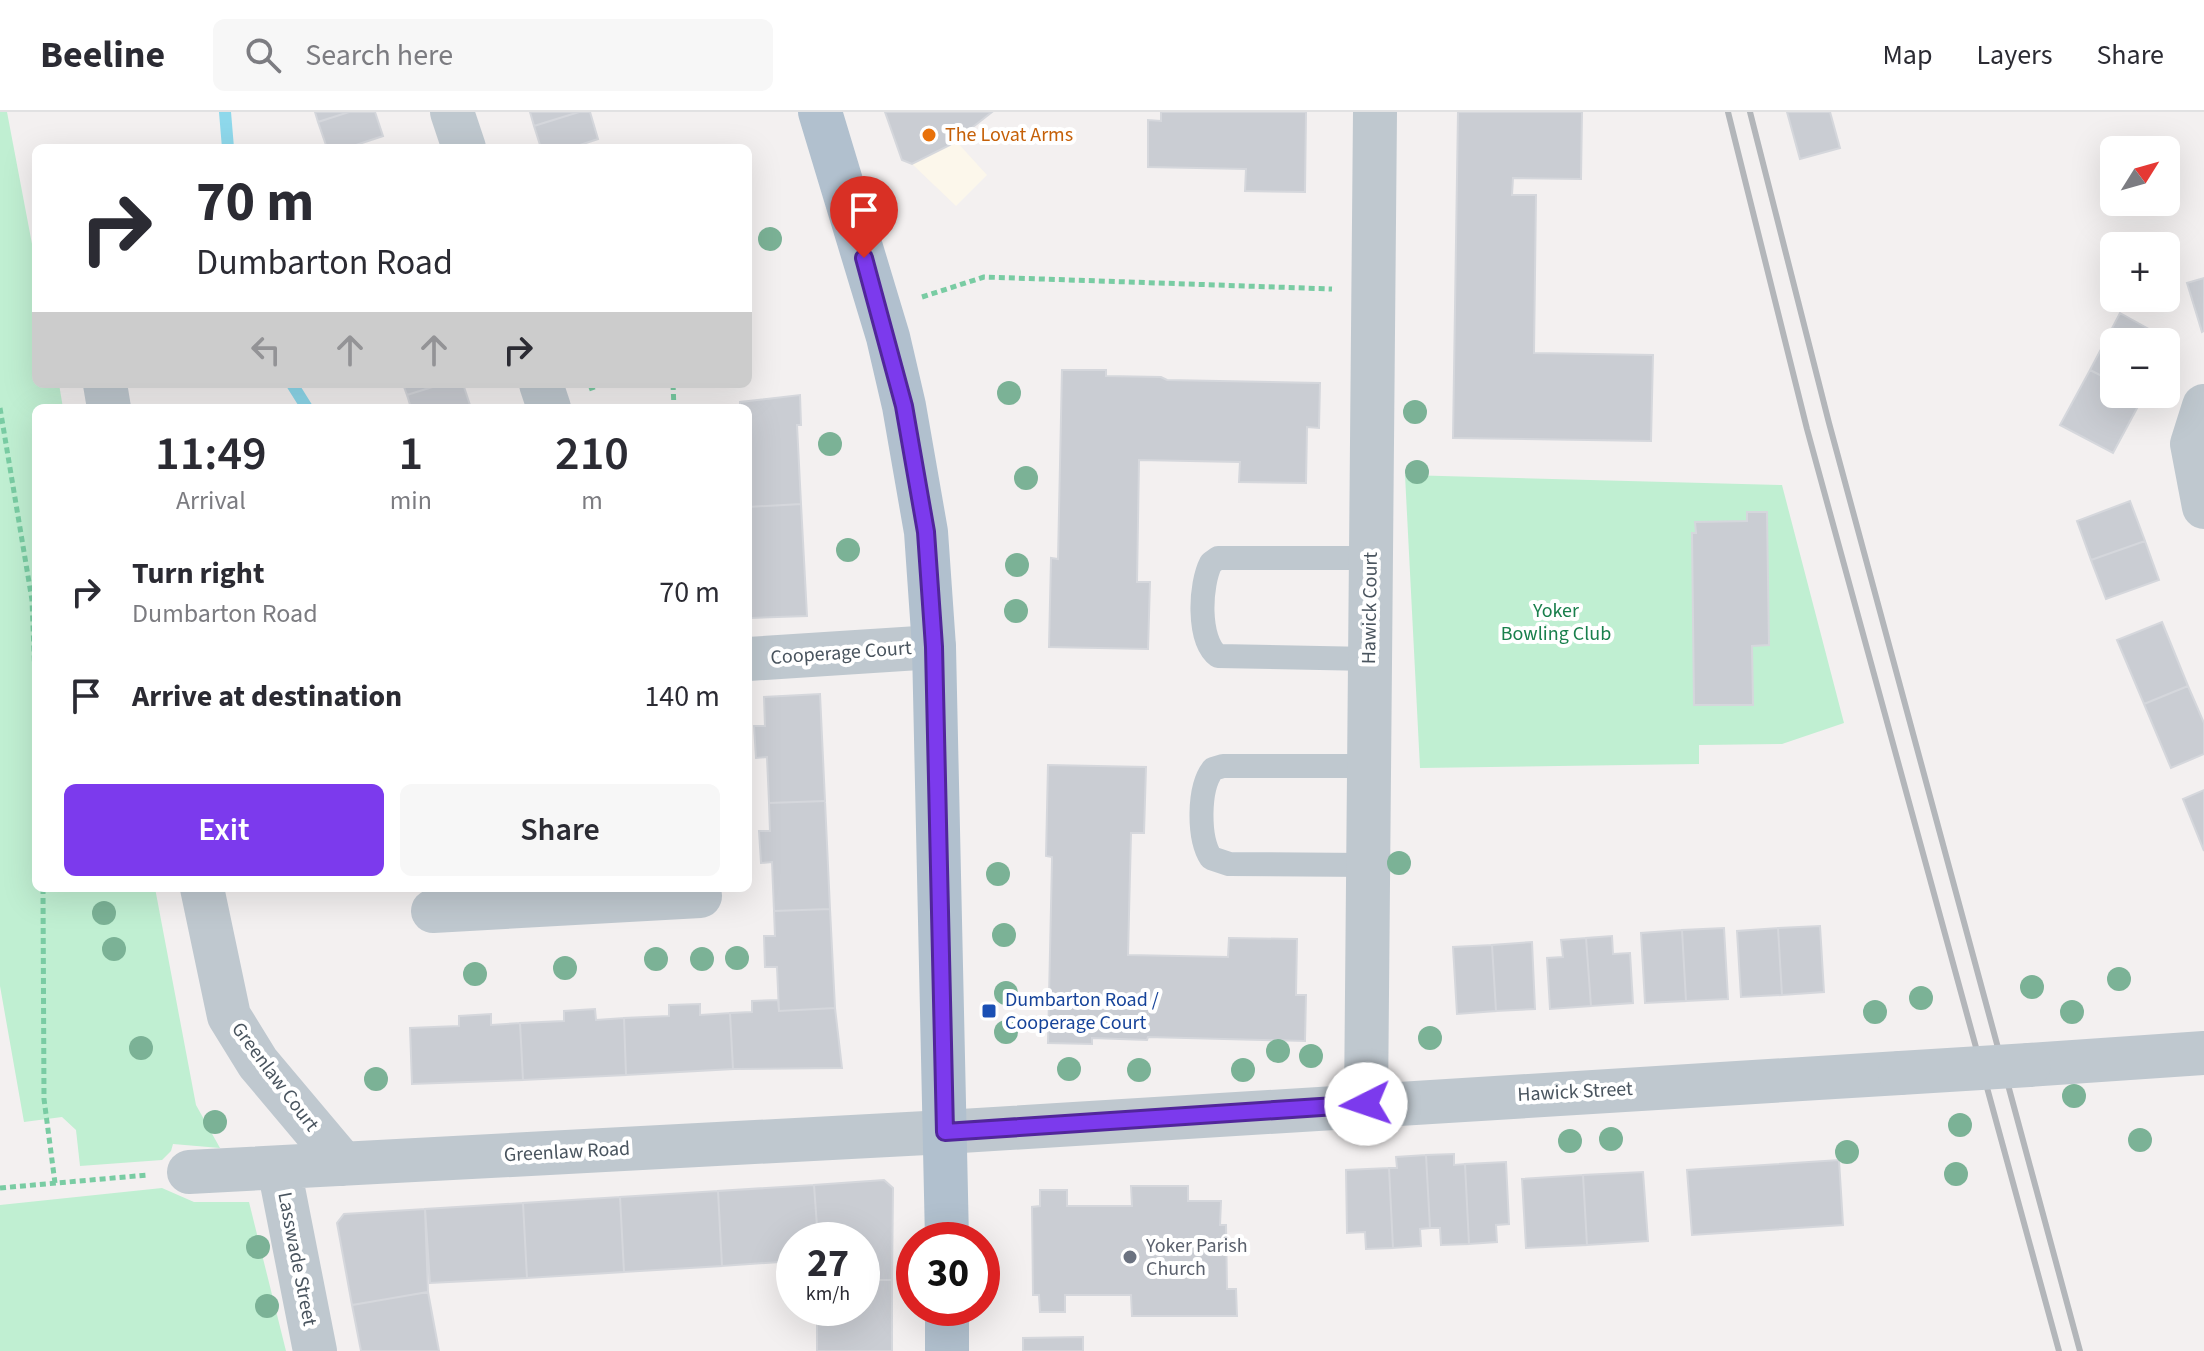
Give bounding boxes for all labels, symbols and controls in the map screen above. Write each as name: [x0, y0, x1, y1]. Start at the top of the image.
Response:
search box: [213, 19, 773, 91]
text: Beeline: [40, 28, 165, 82]
icon: search: [241, 33, 285, 77]
text: Search here: [305, 34, 453, 77]
text: Map: [1882, 35, 1932, 75]
text: Layers: [1976, 35, 2052, 75]
text: Share: [2096, 35, 2164, 75]
place label: The Lovat Arms: [945, 121, 1073, 149]
marker: The Lovat Arms: [920, 126, 938, 144]
north arrow: [2100, 136, 2180, 216]
map controls: [2100, 136, 2180, 408]
text: 70 m: [196, 163, 314, 242]
icon: right: [64, 176, 168, 280]
pin: [830, 176, 898, 258]
icon: arrive: [842, 188, 886, 232]
button: +: [2100, 232, 2180, 312]
text: Dumbarton Road: [196, 237, 453, 288]
icon: left: [244, 328, 288, 372]
icon: ahead: [328, 328, 372, 372]
icon: ahead: [412, 328, 456, 372]
icon: right: [496, 328, 540, 372]
button: −: [2100, 328, 2180, 408]
text: 11:49: [155, 420, 267, 488]
text: 1: [399, 420, 423, 488]
text: 210: [555, 420, 629, 488]
text: Arrival: [176, 482, 246, 519]
text: min: [390, 482, 432, 519]
text: m: [581, 482, 603, 519]
street label: Hawick Court: [1355, 551, 1385, 664]
text: Turn right: [132, 552, 264, 595]
icon: right: [64, 570, 108, 614]
text: 70 m: [659, 571, 720, 614]
text: Dumbarton Road: [132, 595, 318, 632]
park label: Yoker Bowling Club: [1501, 597, 1611, 648]
street label: Cooperage Court: [770, 634, 913, 672]
icon: arrive: [64, 674, 108, 718]
text: Arrive at destination: [132, 675, 402, 718]
text: 140 m: [644, 675, 720, 718]
button: Exit: [64, 784, 384, 876]
button: Share: [400, 784, 720, 876]
place label: Dumbarton Road / Cooperage Court: [1005, 986, 1159, 1037]
marker: Dumbarton Road / Cooperage Court: [980, 1002, 998, 1020]
street label: Greenlaw Court: [225, 1017, 326, 1138]
position arrow: [1324, 1062, 1408, 1146]
street label: Hawick Street: [1517, 1075, 1634, 1109]
street label: Greenlaw Road: [503, 1135, 631, 1169]
street label: Lasswade Street: [270, 1190, 324, 1329]
speed limit sign: 30: [896, 1222, 1000, 1326]
place label: Yoker Parish Church: [1145, 1232, 1248, 1283]
text: 27: [807, 1235, 849, 1292]
marker: Yoker Parish Church: [1121, 1248, 1139, 1266]
text: km/h: [806, 1280, 850, 1308]

